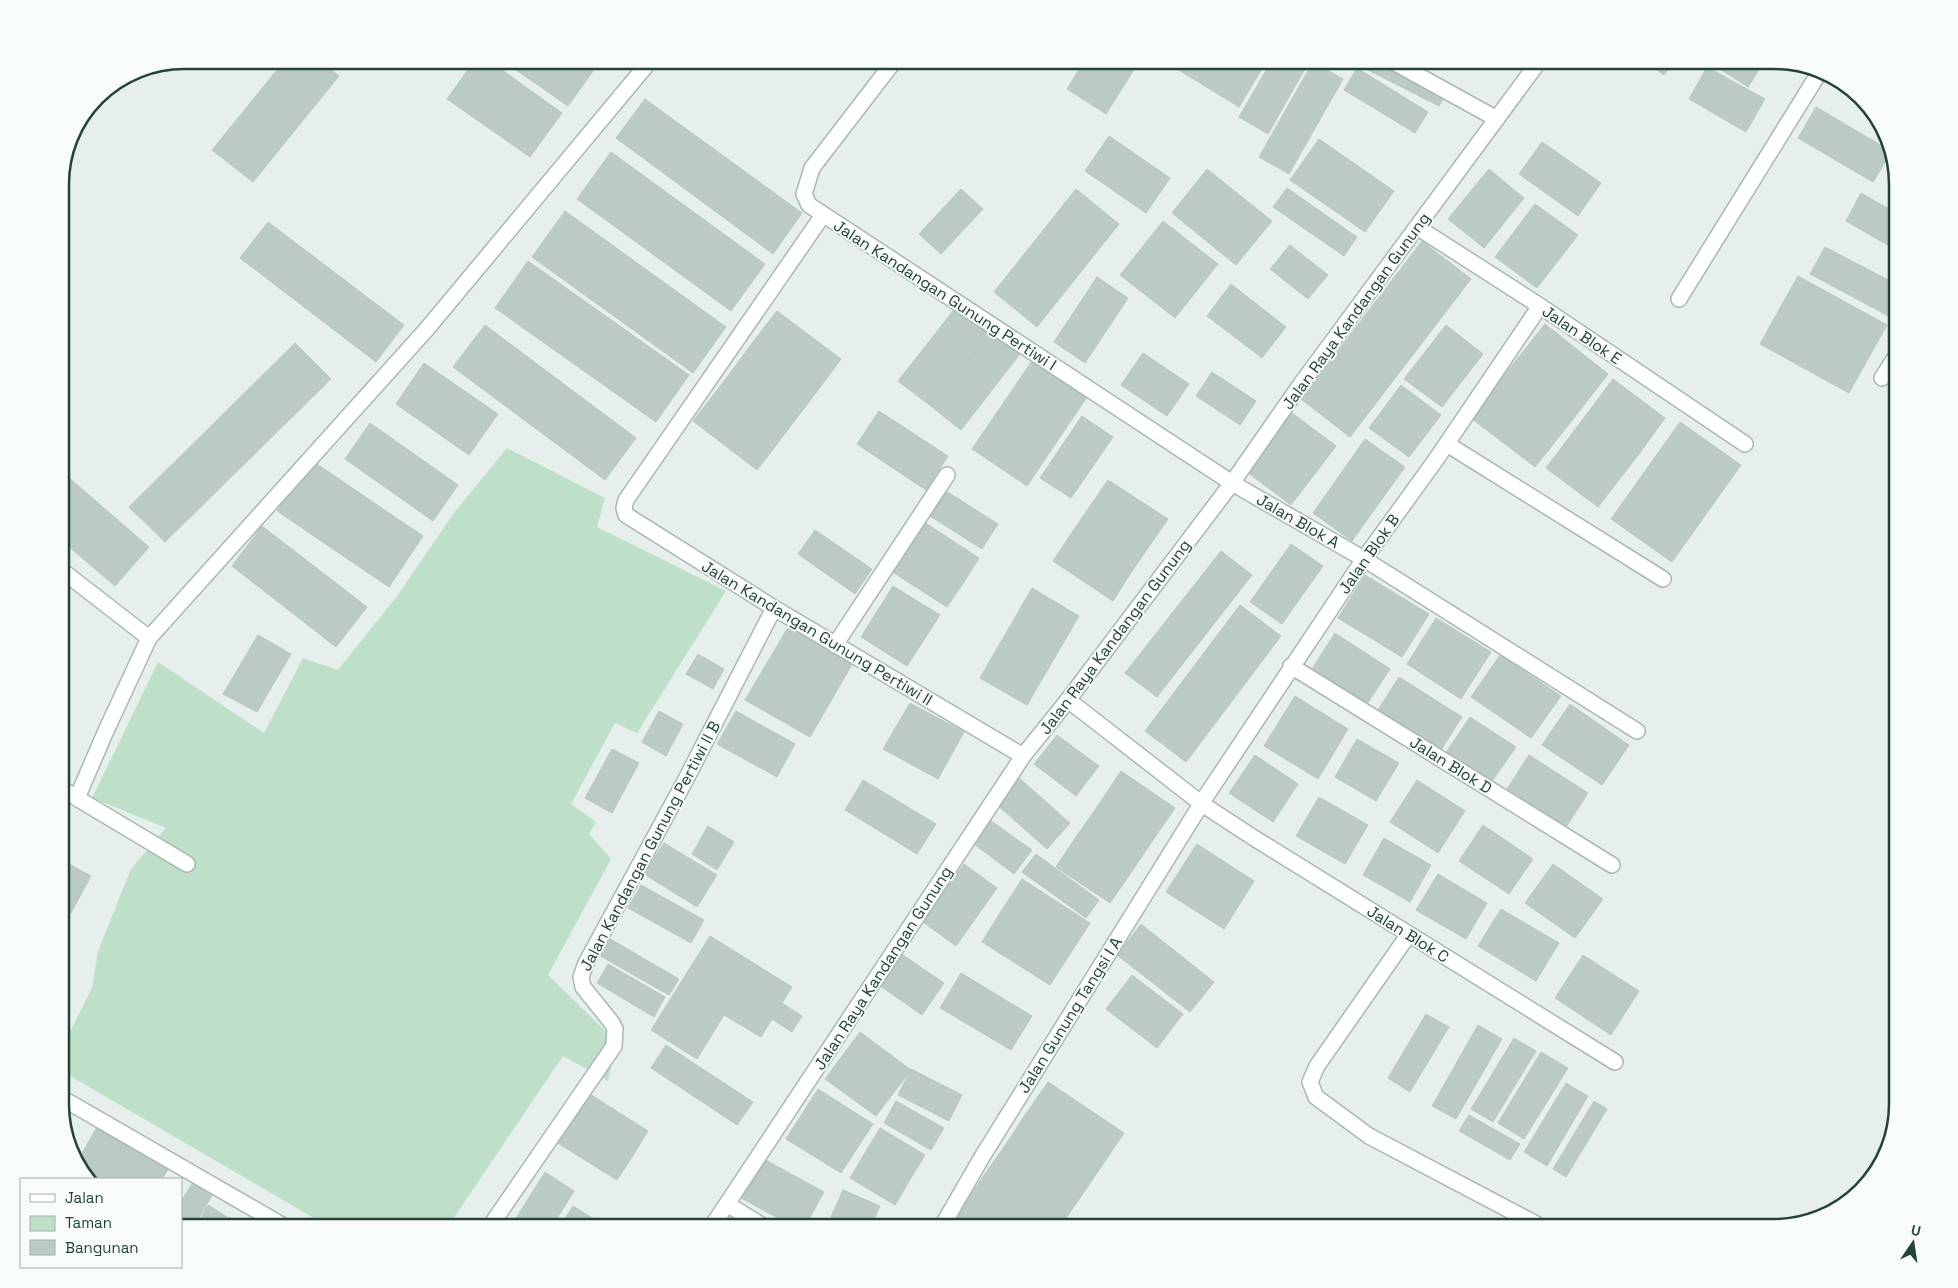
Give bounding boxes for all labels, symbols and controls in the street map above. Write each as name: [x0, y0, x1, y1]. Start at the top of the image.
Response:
street label: Jalan Raya Kandangan Gunung: [1277, 208, 1435, 414]
street label: Jalan Kandangan Gunung Pertiwi I: [830, 215, 1060, 375]
street label: Jalan Blok E: [1538, 301, 1626, 369]
street label: Jalan Blok A: [1253, 489, 1343, 553]
street label: Jalan Blok B: [1334, 510, 1404, 598]
street label: Jalan Raya Kandangan Gunung: [1035, 535, 1195, 739]
street label: Jalan Kandangan Gunung Pertiwi II: [698, 556, 936, 710]
street label: Jalan Kandangan Gunung Pertiwi II B: [575, 717, 725, 975]
street label: Jalan Blok D: [1406, 731, 1496, 799]
street label: Jalan Raya Kandangan Gunung: [809, 862, 957, 1074]
street label: Jalan Blok C: [1363, 901, 1453, 967]
street label: Jalan Gunung Tangsi I A: [1013, 933, 1127, 1097]
legend: [20, 1178, 182, 1268]
text: Jalan: [65, 1188, 104, 1207]
text: Taman: [65, 1213, 112, 1232]
north arrow: [1888, 1218, 1938, 1268]
text: U: [1909, 1221, 1923, 1240]
text: Bangunan: [65, 1238, 139, 1257]

